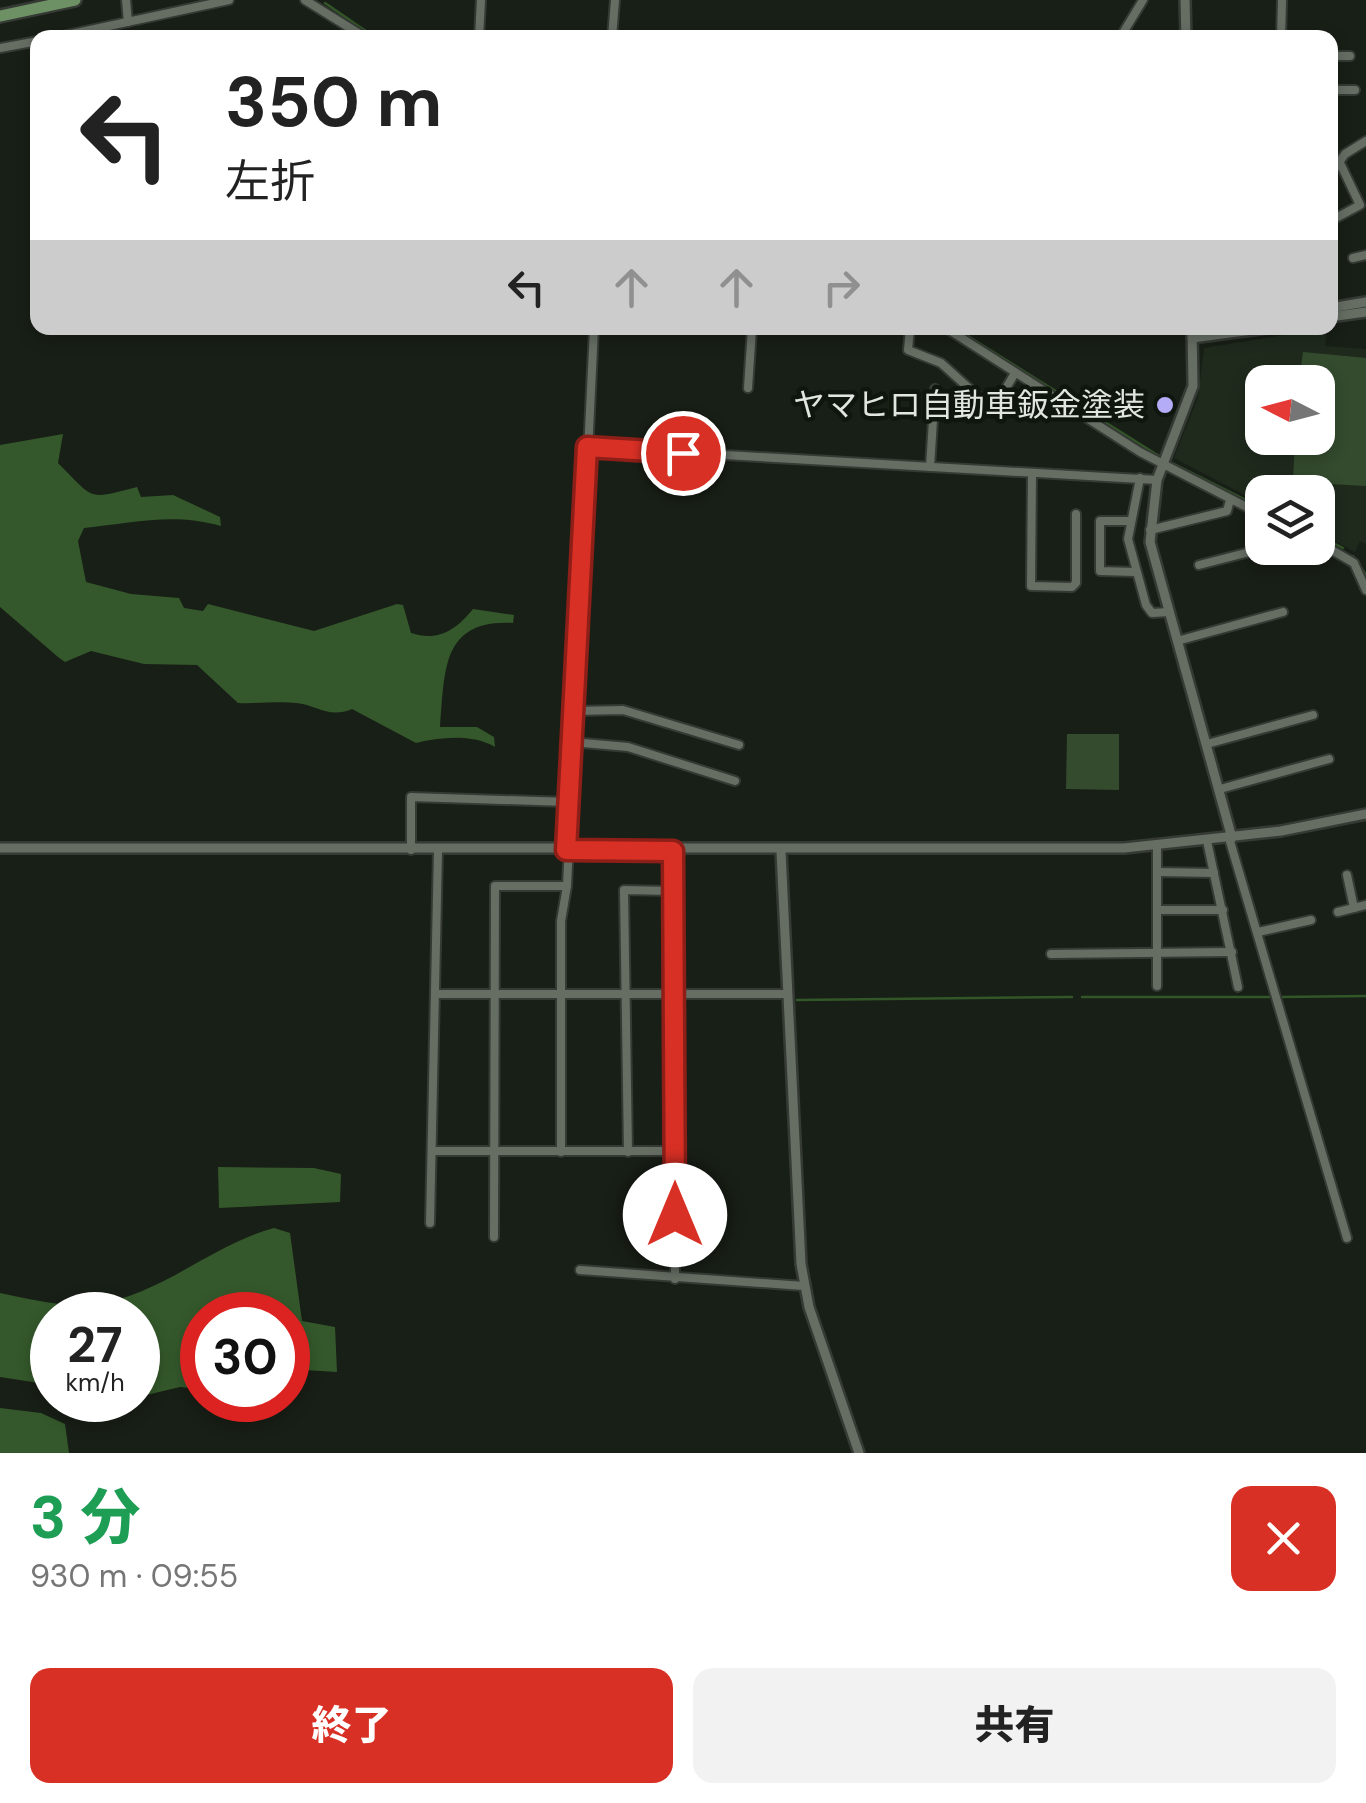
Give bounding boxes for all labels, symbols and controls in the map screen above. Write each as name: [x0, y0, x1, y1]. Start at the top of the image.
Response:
text: 350 m: [225, 57, 442, 148]
icon: left: [60, 70, 190, 200]
text: 左折: [225, 152, 315, 211]
icon: left: [499, 260, 554, 315]
icon: ahead: [604, 260, 659, 315]
icon: ahead: [709, 260, 764, 315]
icon: right: [814, 260, 869, 315]
north arrow: [1245, 365, 1335, 455]
map controls: [1245, 365, 1335, 565]
place label: ヤマヒロ自動車鈑金塗装: [793, 384, 1145, 426]
marker: ヤマヒロ自動車鈑金塗装: [1154, 394, 1176, 416]
pin: [641, 411, 726, 496]
icon: arrive: [656, 426, 711, 481]
button: layers: [1245, 475, 1335, 565]
position arrow: [623, 1163, 727, 1267]
speed limit sign: 30: [180, 1292, 310, 1422]
text: 27: [67, 1312, 123, 1378]
text: km/h: [65, 1366, 125, 1399]
text: 3 分: [30, 1478, 140, 1557]
button: close: [1231, 1486, 1336, 1591]
text: 930 m · 09:55: [30, 1555, 238, 1597]
button: 終了: [30, 1668, 673, 1783]
button: 共有: [693, 1668, 1336, 1783]

